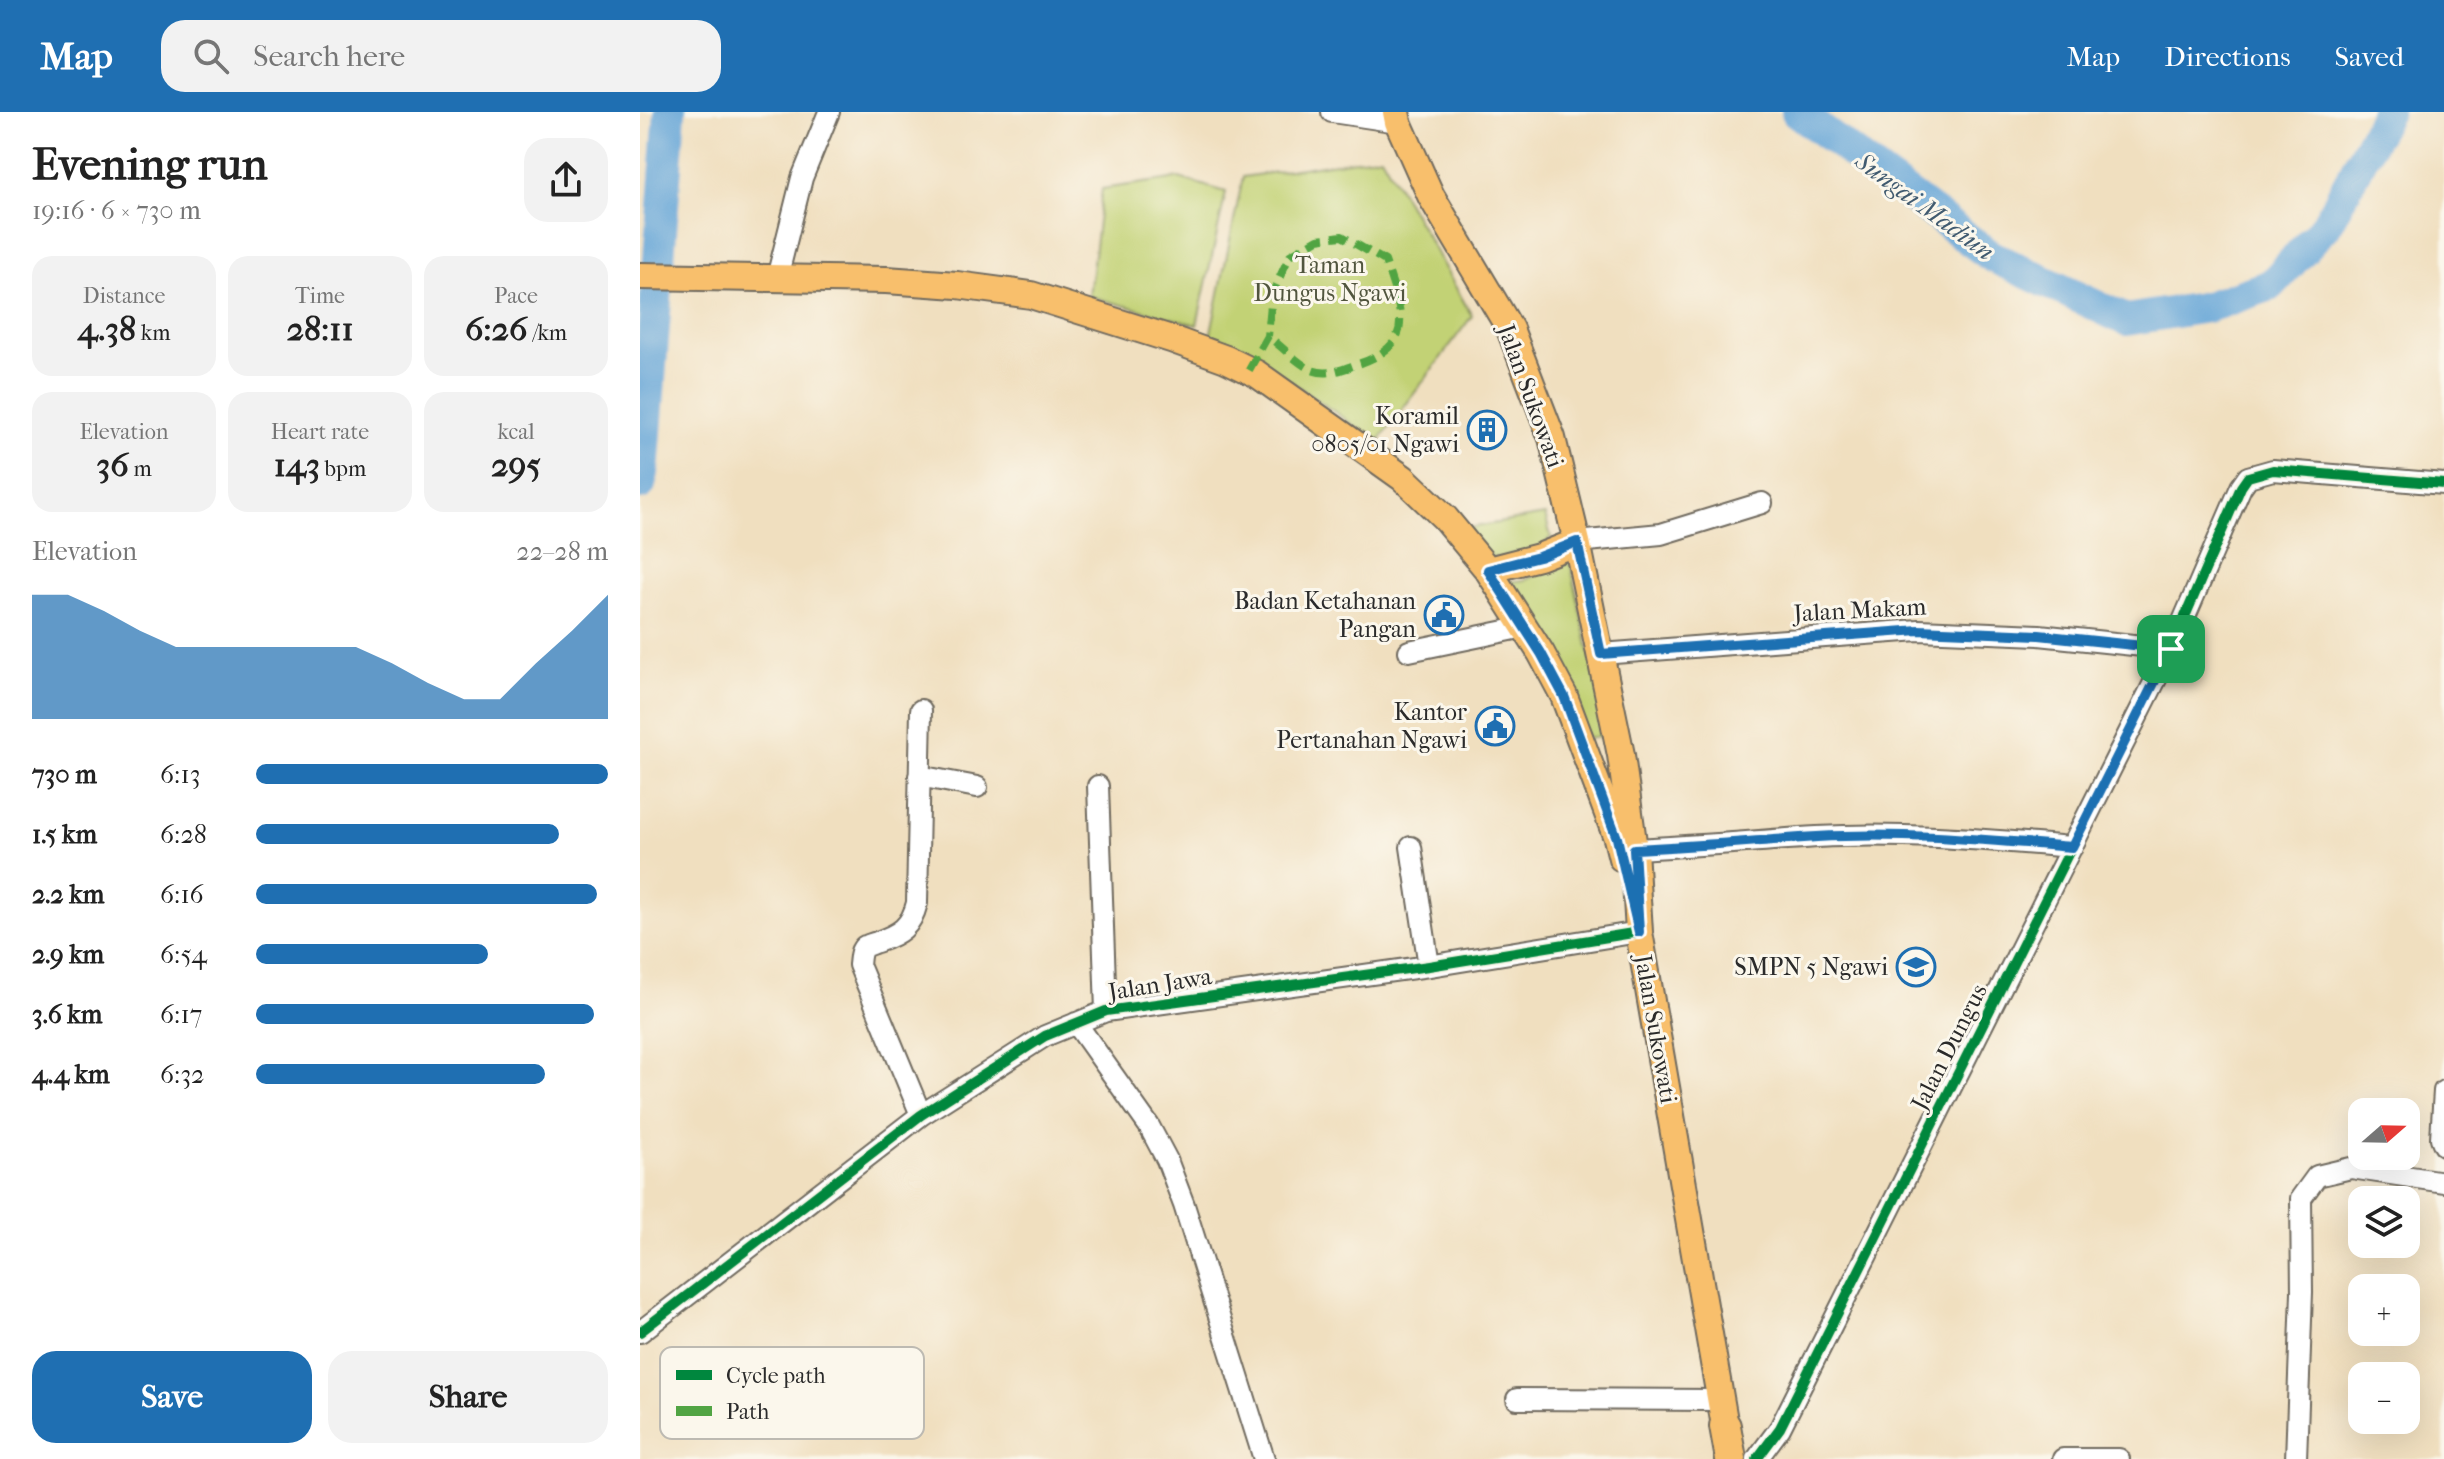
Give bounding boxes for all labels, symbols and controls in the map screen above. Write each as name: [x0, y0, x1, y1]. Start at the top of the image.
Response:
search box: [161, 20, 721, 92]
text: Map: [40, 34, 113, 79]
icon: search: [189, 34, 233, 78]
text: Search here: [253, 39, 405, 74]
text: Map: [2067, 40, 2120, 73]
text: Directions: [2164, 40, 2291, 73]
text: Saved: [2335, 40, 2404, 73]
button: share: [524, 138, 608, 222]
text: Evening run: [32, 139, 267, 190]
water label: Sungai Madiun: [1848, 145, 2000, 267]
text: 19:16 · 6 × 730 m: [32, 195, 201, 226]
park label: Taman Dungus Ngawi: [1254, 251, 1406, 307]
text: Distance: [83, 283, 165, 309]
text: Time: [295, 283, 345, 309]
text: Pace: [494, 283, 538, 309]
text: 4.38: [78, 309, 136, 349]
text: 28:11: [286, 309, 354, 349]
text: 6:26: [465, 309, 527, 349]
street label: Jalan Sukowati: [1491, 319, 1570, 471]
text: km: [136, 320, 170, 346]
text: /km: [527, 320, 567, 346]
place label: Koramil 0805/01 Ngawi: [1311, 402, 1459, 458]
building icon: Koramil 0805/01 Ngawi: [1466, 409, 1508, 451]
text: Elevation: [80, 419, 168, 445]
text: Heart rate: [271, 419, 369, 445]
text: kcal: [497, 419, 535, 445]
text: 36: [96, 445, 129, 485]
text: 143: [274, 445, 320, 485]
text: 295: [491, 445, 541, 485]
text: m: [129, 456, 152, 482]
text: bpm: [320, 456, 366, 482]
text: Elevation: [32, 536, 137, 567]
text: 22–28 m: [516, 536, 608, 567]
place label: Badan Ketahanan Pangan: [1234, 587, 1416, 643]
street label: Jalan Makam: [1791, 593, 1927, 628]
public building icon: Badan Ketahanan Pangan: [1423, 594, 1465, 636]
pin: [2137, 615, 2205, 683]
icon: arrive: [2149, 627, 2193, 671]
place label: Kantor Pertanahan Ngawi: [1276, 698, 1468, 754]
public building icon: Kantor Pertanahan Ngawi: [1474, 705, 1516, 747]
text: 730 m: [32, 759, 97, 790]
text: 6:13: [160, 759, 200, 790]
text: 1.5 km: [32, 819, 97, 850]
text: 6:28: [160, 819, 207, 850]
text: 2.2 km: [32, 879, 104, 910]
text: 6:16: [160, 879, 204, 910]
text: 2.9 km: [32, 939, 104, 970]
text: 6:54: [160, 939, 207, 970]
school or university icon: SMPN 5 Ngawi: [1895, 946, 1937, 988]
street label: Jalan Sukowati: [1629, 951, 1683, 1105]
place label: SMPN 5 Ngawi: [1734, 953, 1888, 981]
street label: Jalan Jawa: [1104, 962, 1215, 1006]
street label: Jalan Dungus: [1904, 979, 1993, 1117]
text: 3.6 km: [32, 999, 102, 1030]
text: 6:17: [160, 999, 202, 1030]
text: 4.4 km: [32, 1059, 110, 1090]
text: 6:32: [160, 1059, 204, 1090]
north arrow: [2348, 1098, 2420, 1170]
map controls: [2348, 1098, 2420, 1434]
button: layers: [2348, 1186, 2420, 1258]
button: +: [2348, 1274, 2420, 1346]
legend: [660, 1347, 924, 1439]
button: Save: [32, 1351, 312, 1443]
button: Share: [328, 1351, 608, 1443]
button: −: [2348, 1362, 2420, 1434]
text: Cycle path: [726, 1363, 826, 1389]
text: Path: [726, 1399, 770, 1425]

